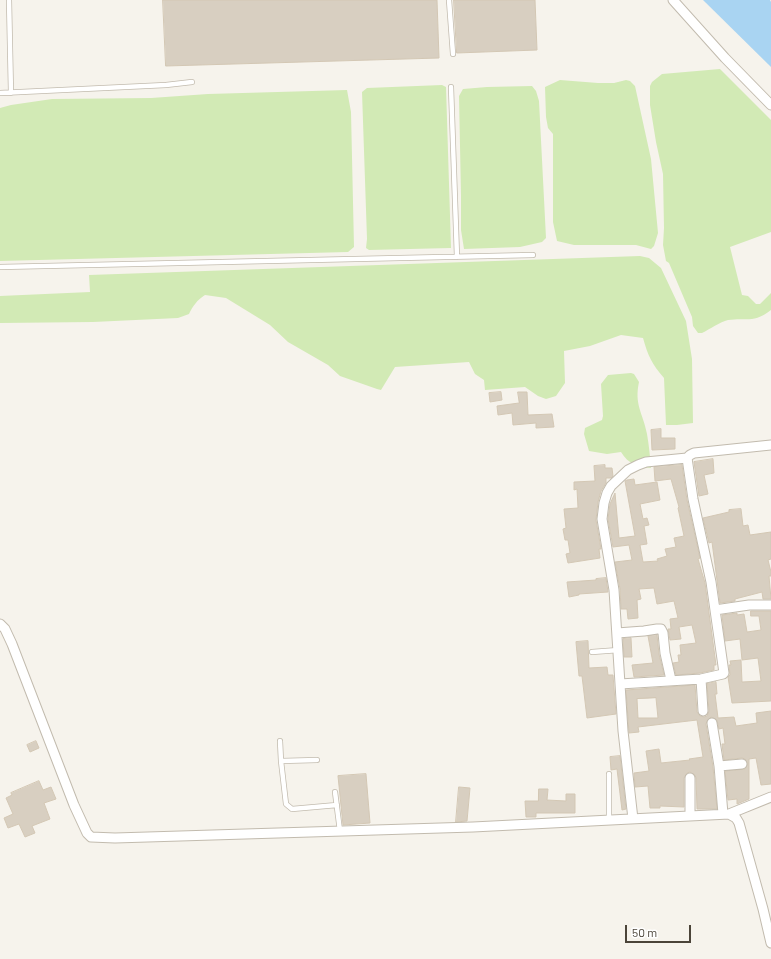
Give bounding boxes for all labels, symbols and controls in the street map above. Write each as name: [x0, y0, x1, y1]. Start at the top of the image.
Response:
scale bar: [627, 917, 693, 943]
text: 50 m: [632, 925, 657, 939]

